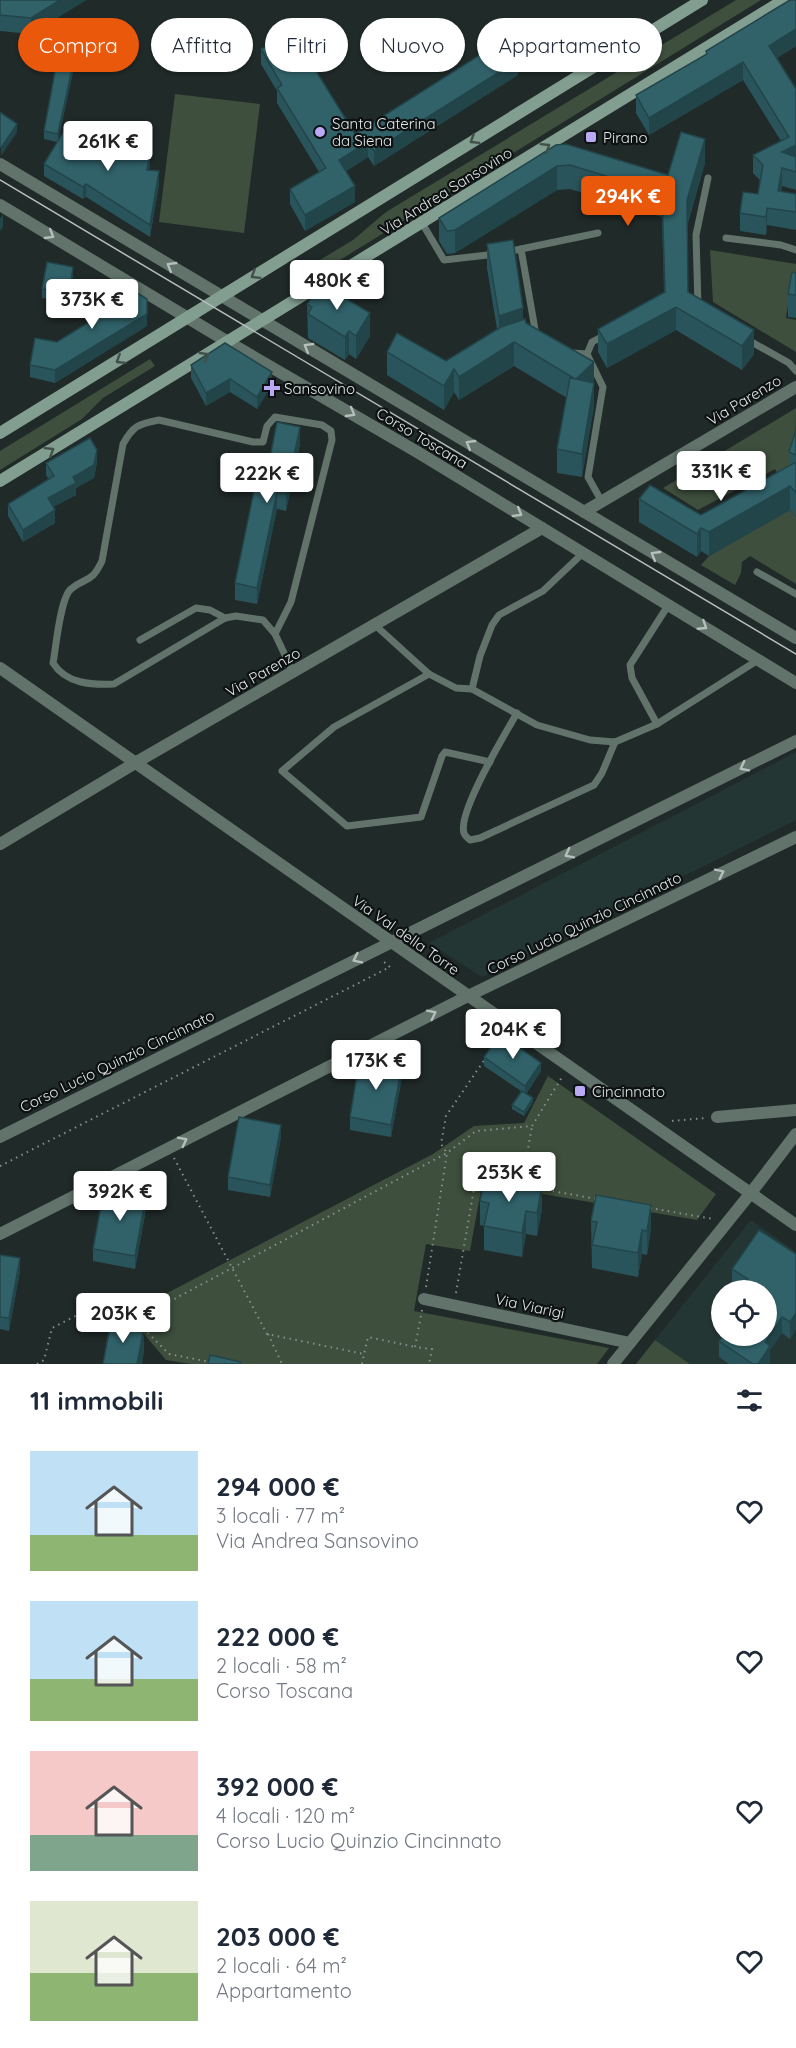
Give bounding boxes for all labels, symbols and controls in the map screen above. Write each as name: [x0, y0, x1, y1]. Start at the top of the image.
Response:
chip: Compra: [18, 18, 139, 72]
chip: Affitta: [151, 18, 253, 72]
chip: Filtri: [265, 18, 348, 72]
chip: Nuovo: [360, 18, 465, 72]
chip: Appartamento: [477, 18, 662, 72]
place label: Santa Caterina da Siena: [332, 114, 436, 150]
pin: 261K €: [59, 121, 157, 172]
marker: Santa Caterina da Siena: [313, 125, 327, 139]
text: 261K €: [77, 128, 139, 153]
place label: Pirano: [603, 128, 648, 147]
marker: Pirano: [584, 130, 598, 144]
one-way arrow: [470, 133, 480, 145]
one-way arrow: [540, 142, 550, 154]
street label: Via Andrea Sansovino: [376, 143, 516, 239]
pin: 294K €: [579, 176, 677, 227]
text: 294K €: [595, 183, 661, 208]
one-way arrow: [44, 227, 54, 239]
pin: 480K €: [288, 260, 386, 311]
one-way arrow: [167, 262, 177, 274]
one-way arrow: [251, 267, 261, 279]
text: 480K €: [304, 267, 370, 292]
pin: 373K €: [43, 279, 141, 330]
text: 373K €: [60, 286, 124, 311]
one-way arrow: [304, 343, 314, 354]
one-way arrow: [199, 351, 209, 363]
one-way arrow: [116, 352, 126, 364]
street label: Via Parenzo: [704, 370, 784, 430]
place label: Sansovino: [284, 379, 355, 398]
marker: Sansovino: [265, 381, 279, 395]
street label: Corso Toscana: [373, 403, 471, 473]
one-way arrow: [345, 406, 355, 417]
one-way arrow: [466, 440, 476, 451]
one-way arrow: [44, 446, 54, 458]
pin: 331K €: [672, 451, 770, 502]
pin: 222K €: [218, 453, 316, 504]
text: 331K €: [691, 458, 751, 483]
text: 222K €: [234, 460, 300, 485]
one-way arrow: [512, 506, 522, 518]
one-way arrow: [651, 550, 661, 562]
one-way arrow: [696, 619, 707, 630]
street label: Via Parenzo: [222, 643, 304, 701]
one-way arrow: [739, 759, 750, 771]
one-way arrow: [565, 847, 576, 858]
street label: Corso Lucio Quinzio Cincinnato: [484, 868, 684, 978]
one-way arrow: [714, 869, 725, 881]
street label: Via Val della Torre: [349, 891, 463, 979]
one-way arrow: [353, 952, 363, 963]
street label: Corso Lucio Quinzio Cincinnato: [17, 1006, 217, 1116]
pin: 204K €: [464, 1009, 562, 1060]
one-way arrow: [426, 1010, 436, 1021]
text: 204K €: [480, 1016, 546, 1041]
pin: 173K €: [327, 1040, 425, 1091]
text: 173K €: [346, 1047, 406, 1072]
place label: Cincinnato: [592, 1082, 665, 1101]
marker: Cincinnato: [573, 1084, 587, 1098]
one-way arrow: [177, 1136, 188, 1148]
pin: 253K €: [460, 1152, 558, 1203]
text: 253K €: [477, 1159, 541, 1184]
pin: 392K €: [71, 1171, 169, 1222]
text: 392K €: [88, 1178, 152, 1203]
map controls: [711, 1280, 777, 1346]
button: locate: [711, 1280, 777, 1346]
street label: Via Viarigi: [494, 1289, 566, 1323]
pin: 203K €: [74, 1293, 172, 1344]
text: 203K €: [90, 1300, 156, 1325]
text: 11 immobili: [30, 1384, 163, 1417]
icon: filters: [733, 1384, 766, 1417]
text: 294 000 €: [216, 1470, 340, 1503]
icon: home: [78, 1475, 150, 1547]
icon: heart: [733, 1495, 766, 1528]
text: 3 locali · 77 m²: [216, 1503, 345, 1528]
text: Via Andrea Sansovino: [216, 1528, 419, 1553]
text: 222 000 €: [216, 1620, 339, 1653]
icon: home: [78, 1625, 150, 1697]
icon: heart: [733, 1645, 766, 1678]
text: 2 locali · 58 m²: [216, 1653, 347, 1678]
text: Corso Toscana: [216, 1678, 353, 1703]
text: 392 000 €: [216, 1770, 338, 1803]
icon: home: [78, 1775, 150, 1847]
icon: heart: [733, 1795, 766, 1828]
text: 4 locali · 120 m²: [216, 1803, 355, 1828]
text: Corso Lucio Quinzio Cincinnato: [216, 1828, 502, 1853]
text: 203 000 €: [216, 1920, 339, 1953]
icon: home: [78, 1925, 150, 1997]
icon: heart: [733, 1945, 766, 1978]
text: 2 locali · 64 m²: [216, 1953, 347, 1978]
text: Appartamento: [216, 1978, 352, 2003]

